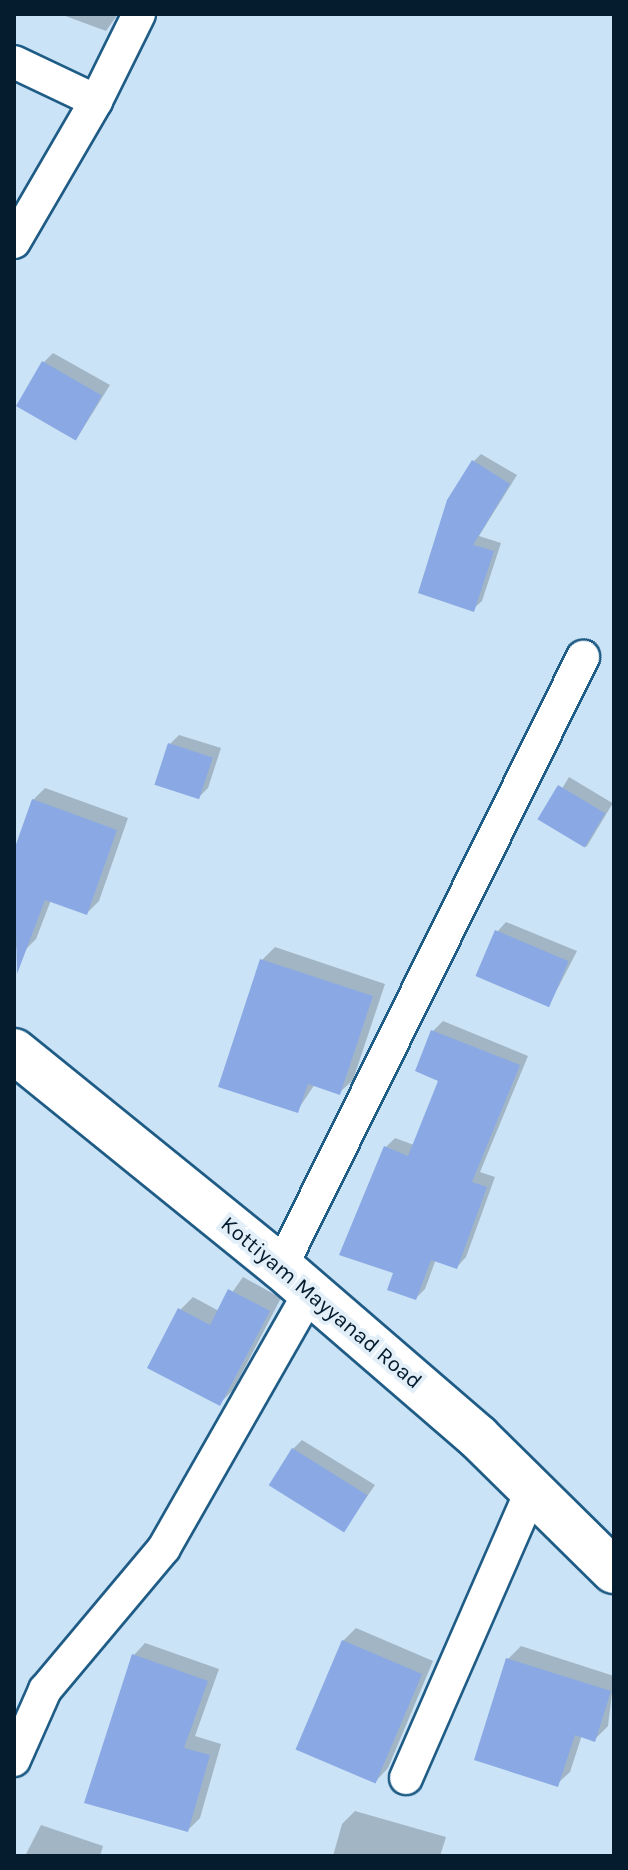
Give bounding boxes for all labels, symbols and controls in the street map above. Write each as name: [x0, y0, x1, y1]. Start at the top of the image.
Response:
street label: Kottiyam Mayyanad Road: [215, 1211, 427, 1395]

